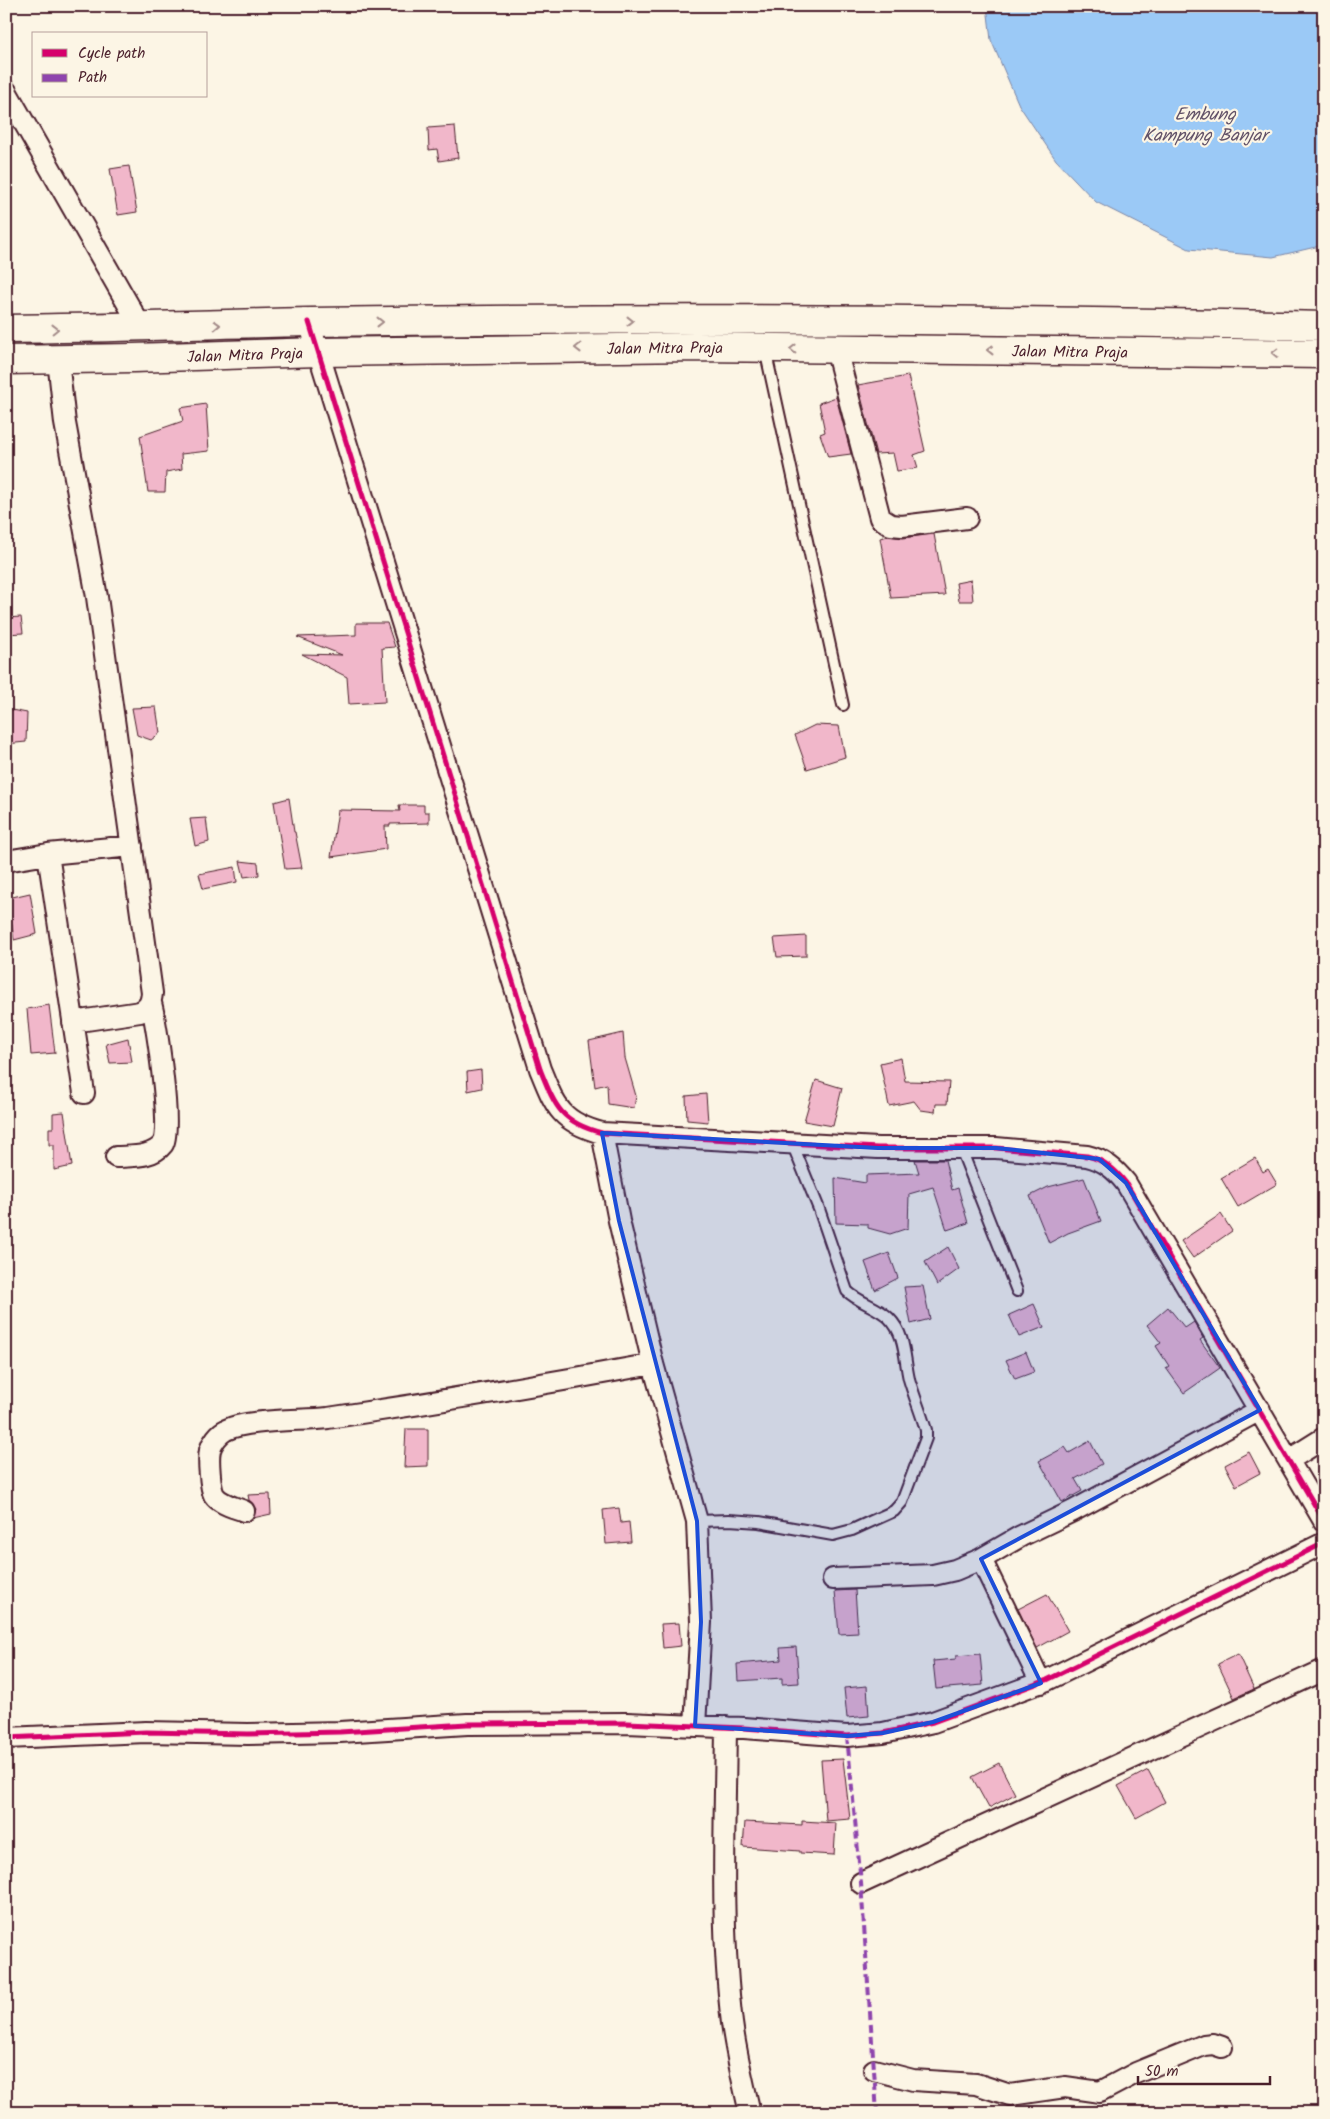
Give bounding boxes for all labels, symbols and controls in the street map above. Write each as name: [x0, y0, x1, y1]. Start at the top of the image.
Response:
legend: [32, 32, 208, 98]
text: Cycle path: [78, 42, 145, 66]
text: Path: [78, 66, 107, 90]
water label: Embung Kampung Banjar: [1143, 101, 1271, 151]
one-way arrow: [626, 316, 634, 326]
one-way arrow: [376, 317, 384, 327]
one-way arrow: [214, 320, 222, 330]
one-way arrow: [52, 324, 59, 334]
street label: Jalan Mitra Praja: [607, 336, 723, 362]
street label: Jalan Mitra Praja: [1011, 340, 1128, 366]
street label: Jalan Mitra Praja: [186, 342, 304, 370]
one-way arrow: [573, 343, 581, 353]
one-way arrow: [788, 343, 796, 354]
one-way arrow: [986, 345, 994, 355]
one-way arrow: [1271, 348, 1278, 358]
scale bar: [1138, 2054, 1270, 2086]
text: 50 m: [1145, 2060, 1179, 2084]

